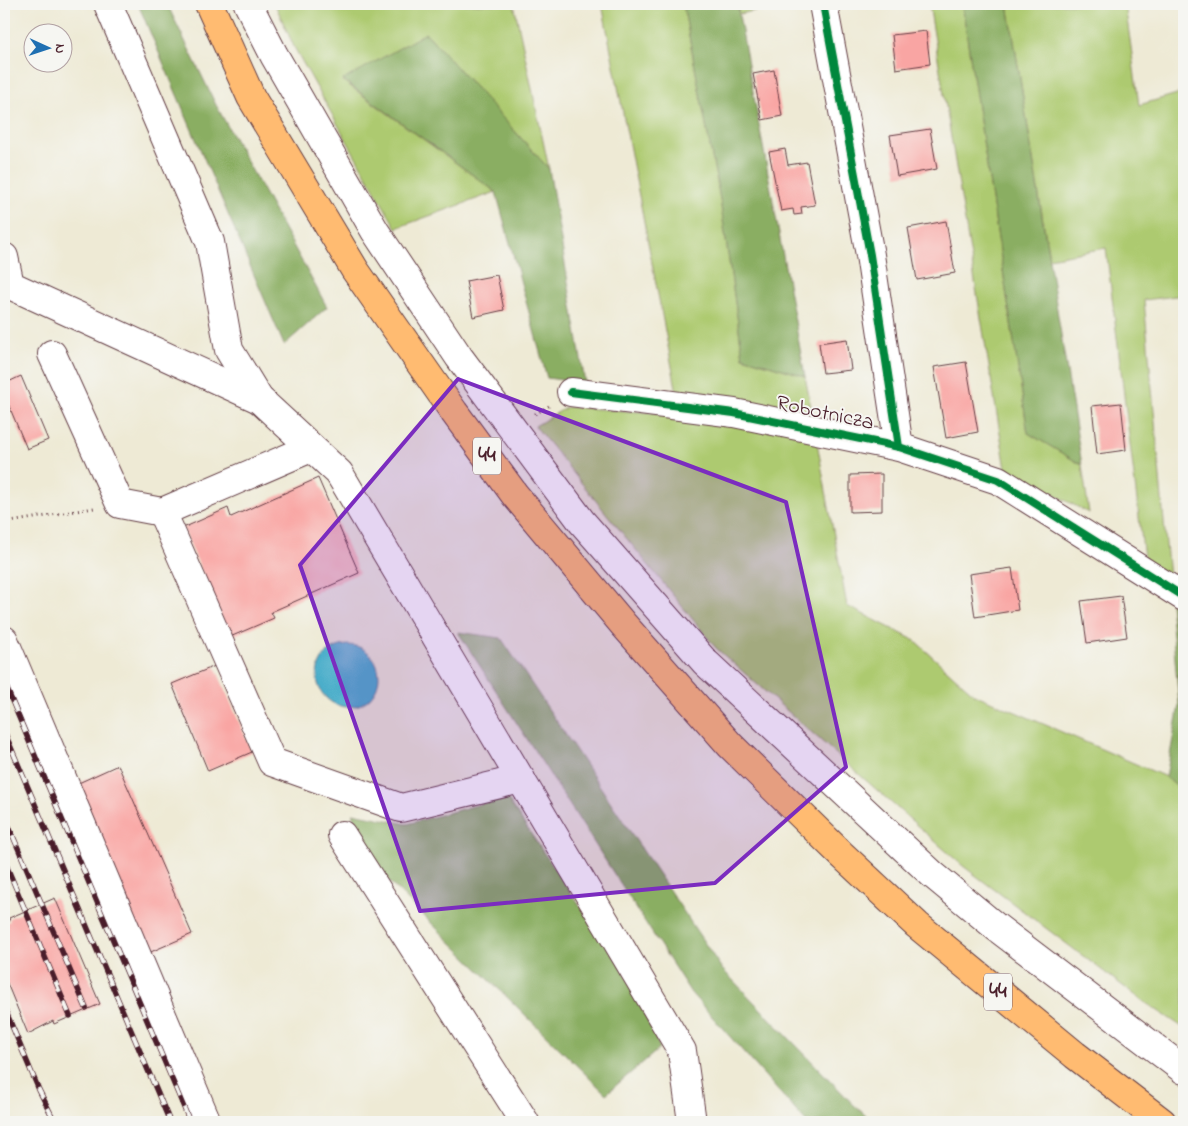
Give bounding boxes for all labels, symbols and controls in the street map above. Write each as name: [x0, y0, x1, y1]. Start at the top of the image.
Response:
north arrow: [22, 22, 72, 72]
text: N: [49, 43, 70, 54]
street label: Robotnicza: [773, 388, 877, 440]
road number: 44: [473, 438, 501, 474]
road number: 44: [984, 974, 1012, 1010]

